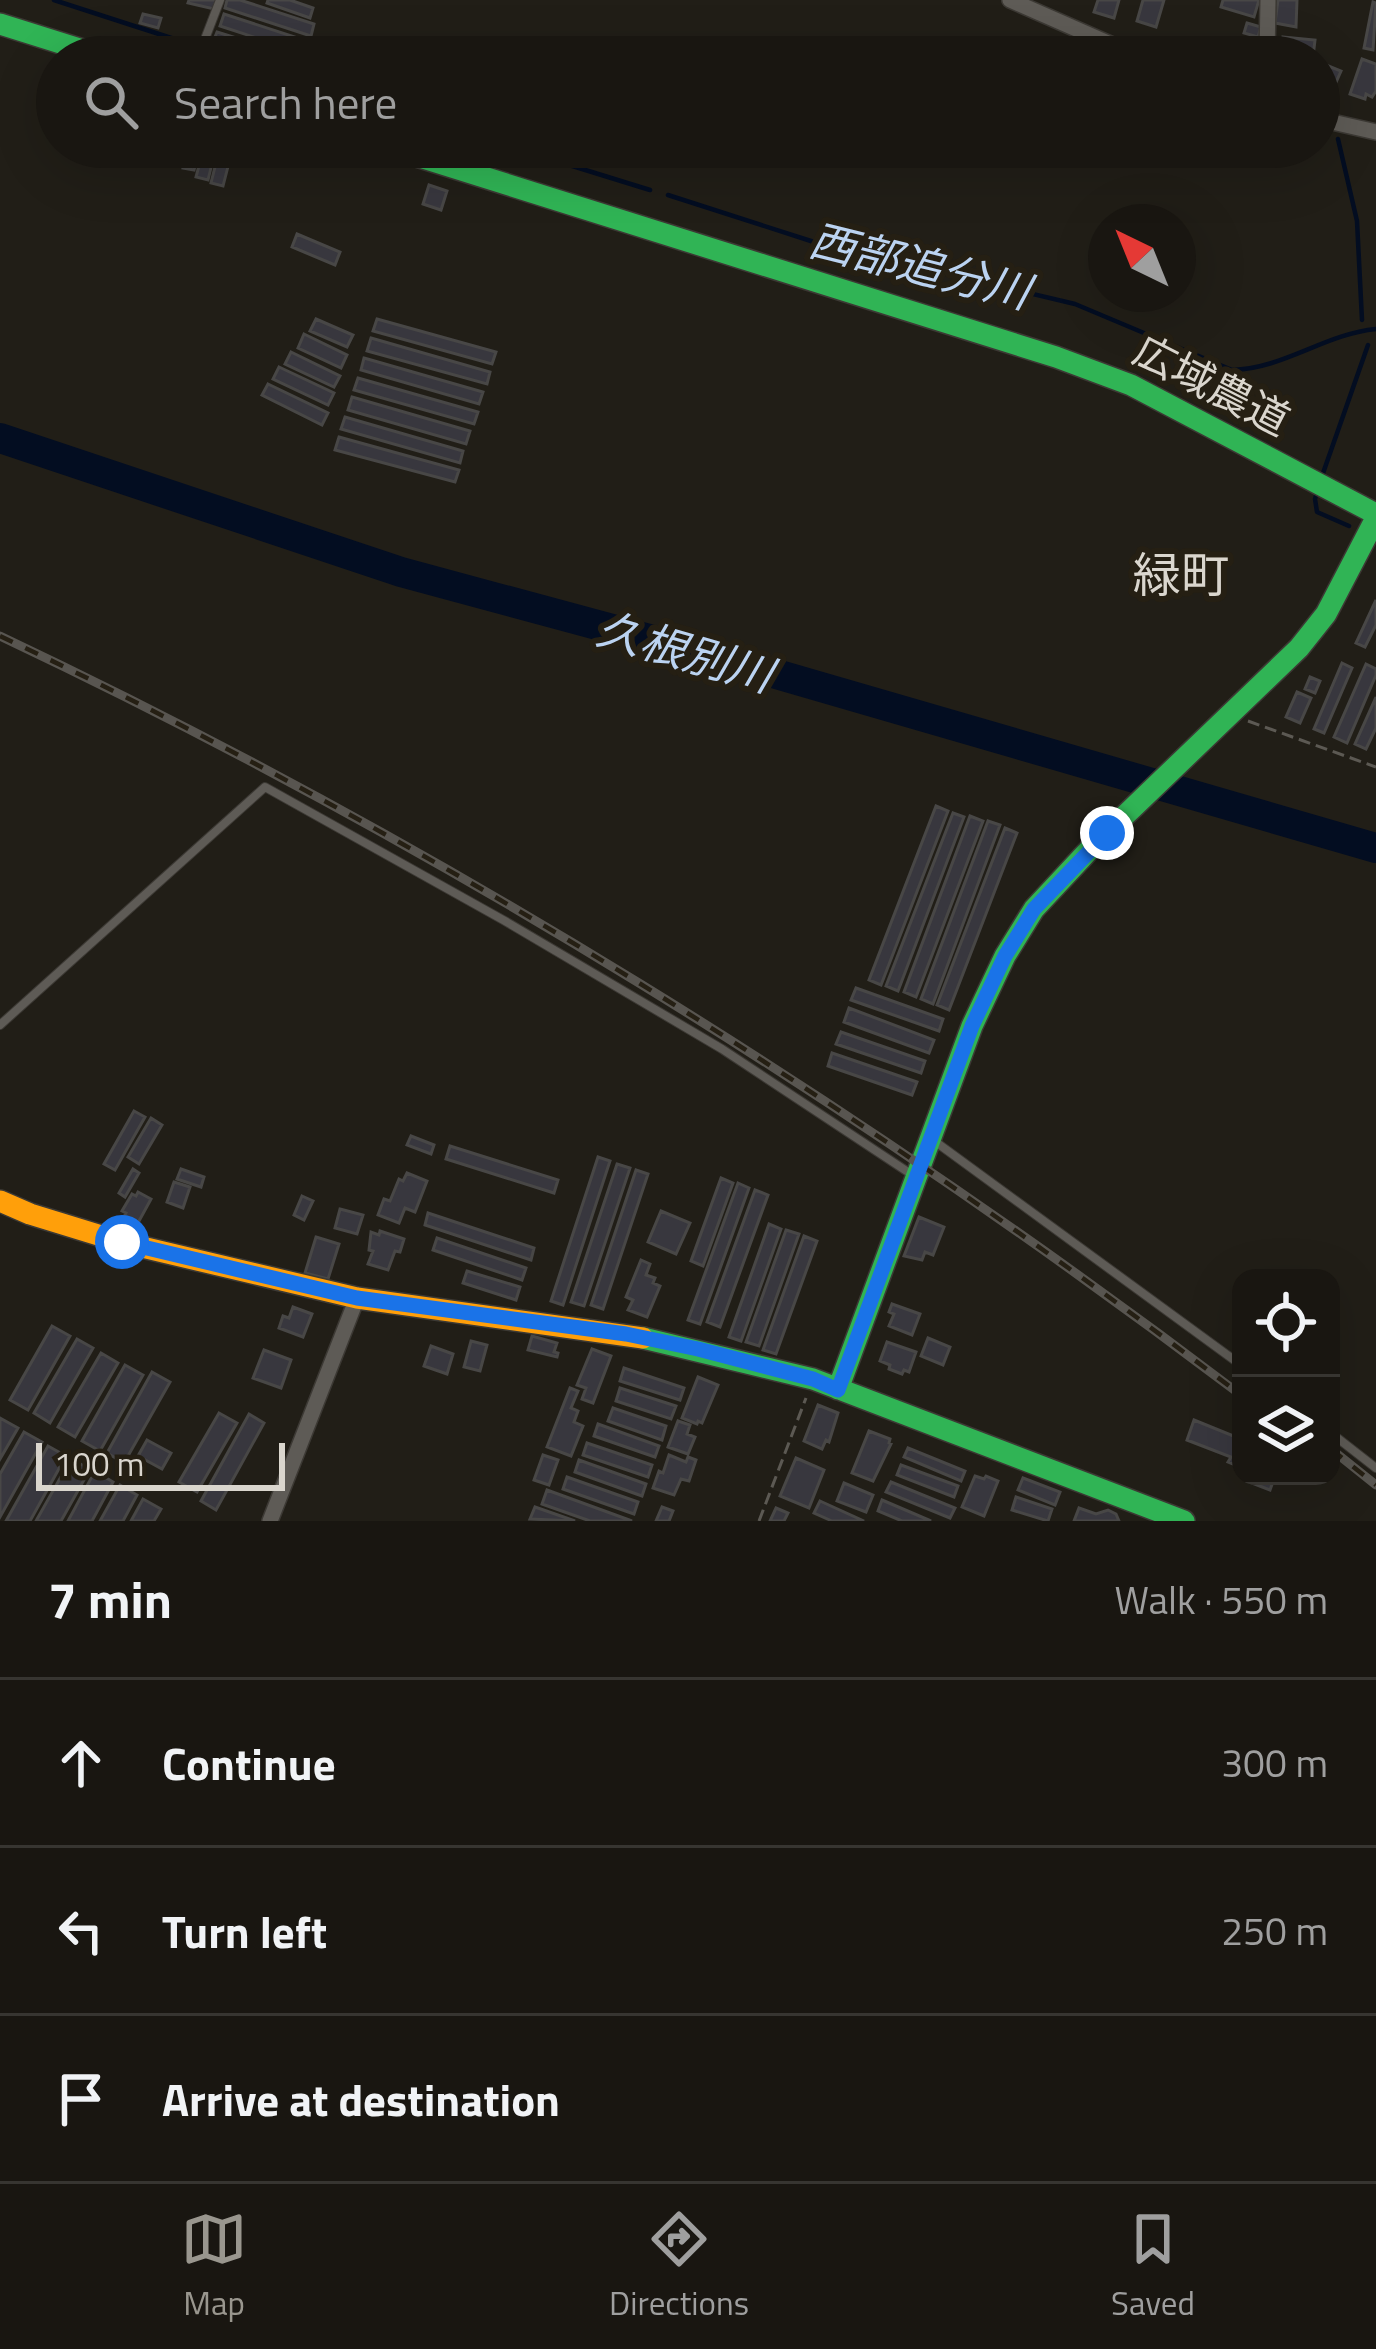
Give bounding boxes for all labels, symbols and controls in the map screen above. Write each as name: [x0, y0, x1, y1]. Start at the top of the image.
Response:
search box: [36, 36, 1340, 168]
text: Search here: [174, 68, 397, 136]
icon: search: [78, 69, 144, 135]
north arrow: [1088, 204, 1196, 312]
water label: 西部追分川: [803, 205, 1041, 326]
street label: 広域農道: [1123, 317, 1302, 451]
district label: 緑町: [1133, 538, 1229, 611]
water label: 久根別川: [589, 594, 785, 710]
route end: [1080, 806, 1134, 860]
route start: [95, 1215, 149, 1269]
map controls: [1232, 1269, 1340, 1485]
button: locate: [1232, 1269, 1340, 1377]
button: layers: [1232, 1377, 1340, 1485]
scale bar: [36, 1437, 285, 1490]
text: 100 m: [54, 1439, 144, 1489]
text: 7 min: [48, 1560, 172, 1638]
text: Walk · 550 m: [1114, 1570, 1328, 1629]
text: Continue: [162, 1729, 336, 1797]
icon: ahead: [48, 1730, 114, 1796]
text: 300 m: [1221, 1733, 1328, 1792]
text: Turn left: [162, 1897, 327, 1965]
icon: left: [48, 1898, 114, 1964]
text: 250 m: [1221, 1901, 1328, 1960]
text: Arrive at destination: [162, 2065, 560, 2133]
icon: arrive: [48, 2066, 114, 2132]
tab: Map: [181, 2206, 247, 2328]
tab: Directions: [609, 2206, 749, 2328]
tab: Saved: [1111, 2206, 1195, 2328]

